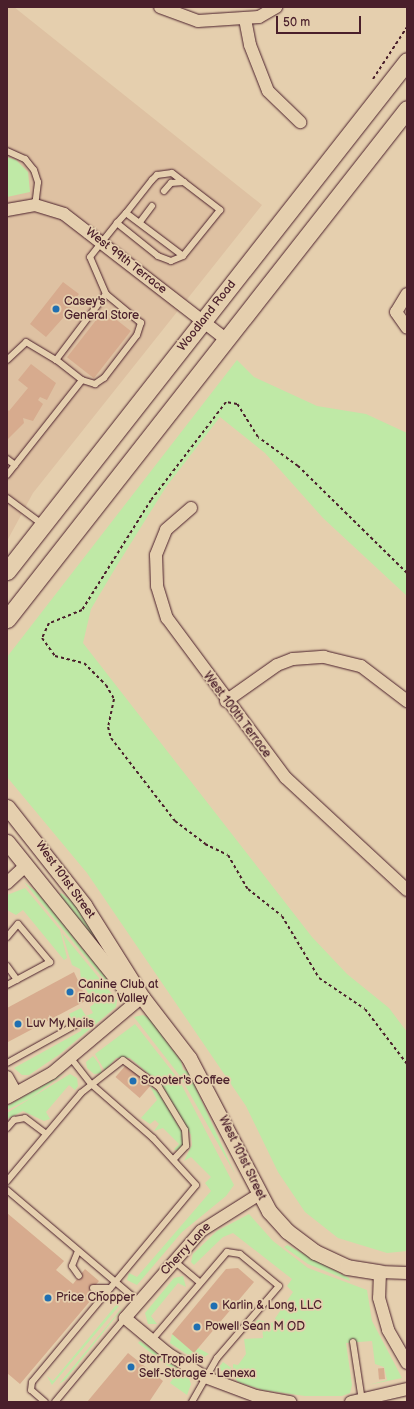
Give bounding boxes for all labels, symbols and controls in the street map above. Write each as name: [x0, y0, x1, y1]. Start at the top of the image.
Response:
scale bar: [278, 8, 363, 34]
text: 50 m: [283, 15, 310, 30]
street label: West 99th Terrace: [82, 225, 170, 297]
street label: Woodland Road: [175, 278, 239, 354]
place label: Casey's General Store: [64, 295, 139, 323]
marker: Casey's General Store: [51, 304, 61, 314]
street label: West 100th Terrace: [200, 669, 274, 761]
street label: West 101st Street: [32, 838, 98, 922]
place label: Canine Club at Falcon Valley: [78, 978, 158, 1006]
marker: Canine Club at Falcon Valley: [65, 987, 75, 997]
place label: Luv My Nails: [26, 1017, 95, 1031]
marker: Luv My Nails: [13, 1019, 23, 1029]
place label: Scooter's Coffee: [141, 1074, 230, 1088]
marker: Scooter's Coffee: [128, 1076, 138, 1086]
street label: West 101st Street: [215, 1113, 269, 1203]
street label: Cherry Lane: [158, 1219, 214, 1279]
place label: Price Chopper: [56, 1291, 135, 1305]
marker: Price Chopper: [43, 1293, 53, 1303]
place label: Karlin & Long, LLC: [222, 1299, 322, 1313]
marker: Karlin & Long, LLC: [209, 1301, 219, 1311]
place label: Powell Sean M OD: [205, 1320, 305, 1334]
marker: Powell Sean M OD: [192, 1322, 202, 1332]
place label: StorTropolis Self-Storage - Lenexa: [139, 1353, 257, 1381]
marker: StorTropolis Self-Storage - Lenexa: [126, 1362, 136, 1372]

